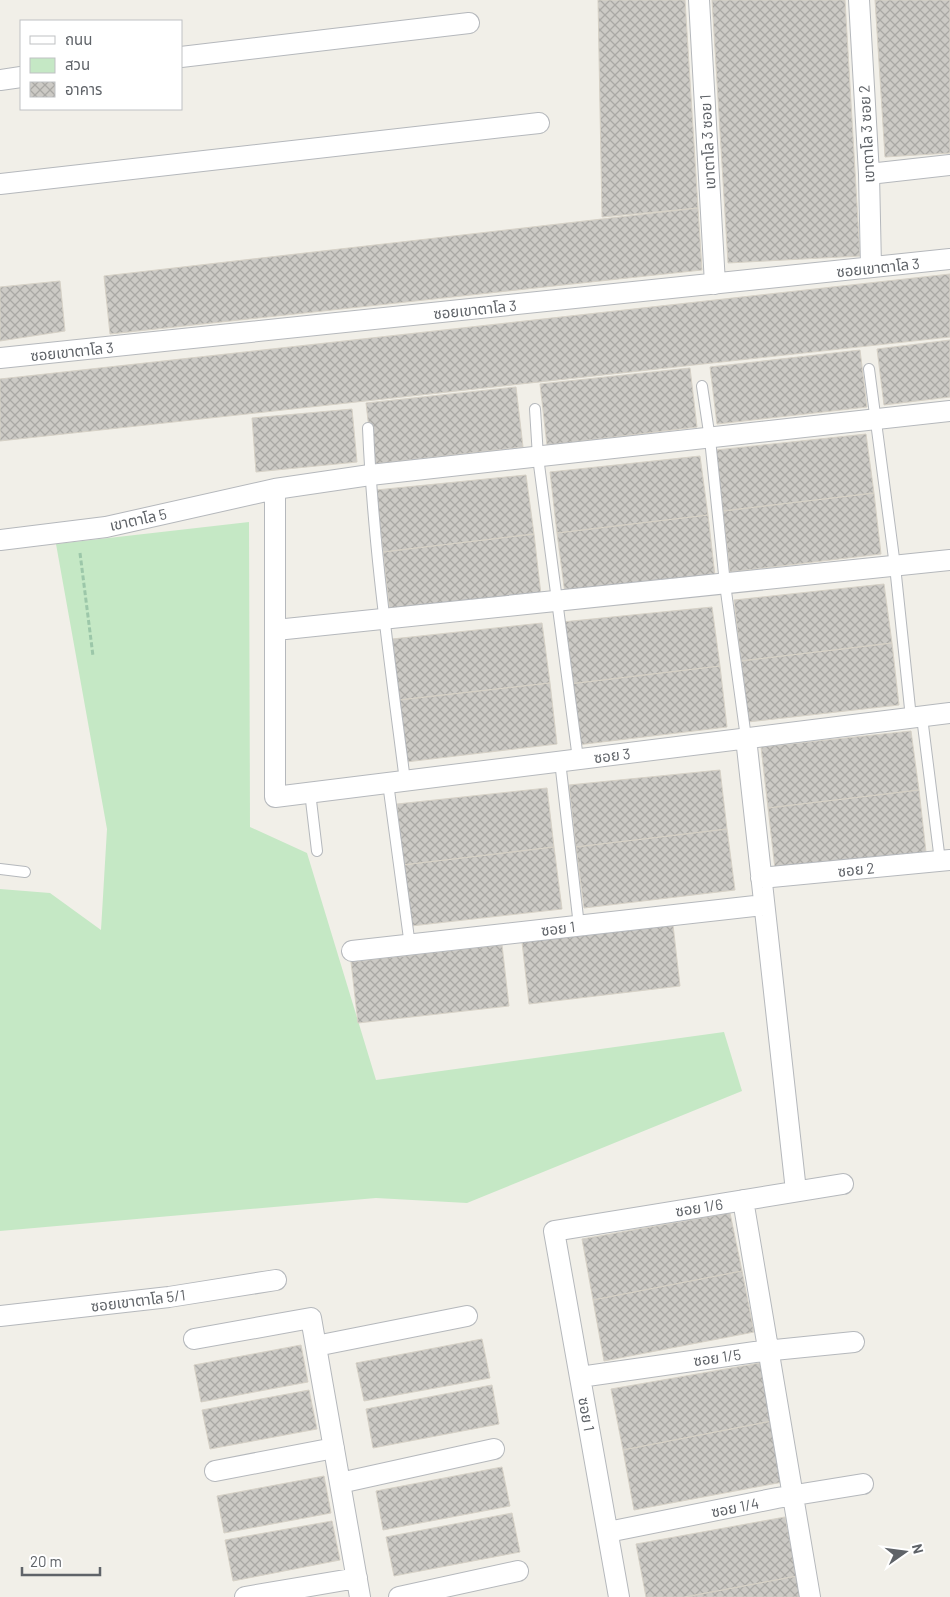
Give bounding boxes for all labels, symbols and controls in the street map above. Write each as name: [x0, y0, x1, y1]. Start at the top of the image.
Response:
legend: [20, 20, 182, 110]
text: ถนน: [65, 30, 92, 48]
text: สวน: [65, 55, 90, 73]
text: อาคาร: [65, 80, 102, 98]
street label: เขาตาโล 3 ซอย 2: [854, 85, 878, 183]
street label: เขาตาโล 3 ซอย 1: [696, 94, 718, 190]
street label: ซอยเขาตาโล 3: [835, 254, 921, 280]
street label: ซอยเขาตาโล 3: [432, 296, 518, 322]
street label: ซอยเขาตาโล 3: [29, 338, 115, 364]
street label: เขาตาโล 5: [108, 504, 168, 534]
street label: ซอย 3: [593, 744, 631, 766]
street label: ซอย 2: [837, 858, 875, 880]
street label: ซอย 1: [540, 917, 576, 939]
street label: ซอย 1/6: [674, 1194, 724, 1220]
street label: ซอยเขาตาโล 5/1: [90, 1285, 186, 1315]
street label: ซอย 1/5: [692, 1345, 742, 1369]
street label: ซอย 1: [575, 1396, 599, 1432]
street label: ซอย 1/4: [710, 1494, 760, 1520]
north arrow: [880, 1527, 930, 1577]
text: N: [909, 1542, 927, 1555]
scale bar: [22, 1544, 100, 1576]
text: 20 m: [30, 1552, 62, 1570]

